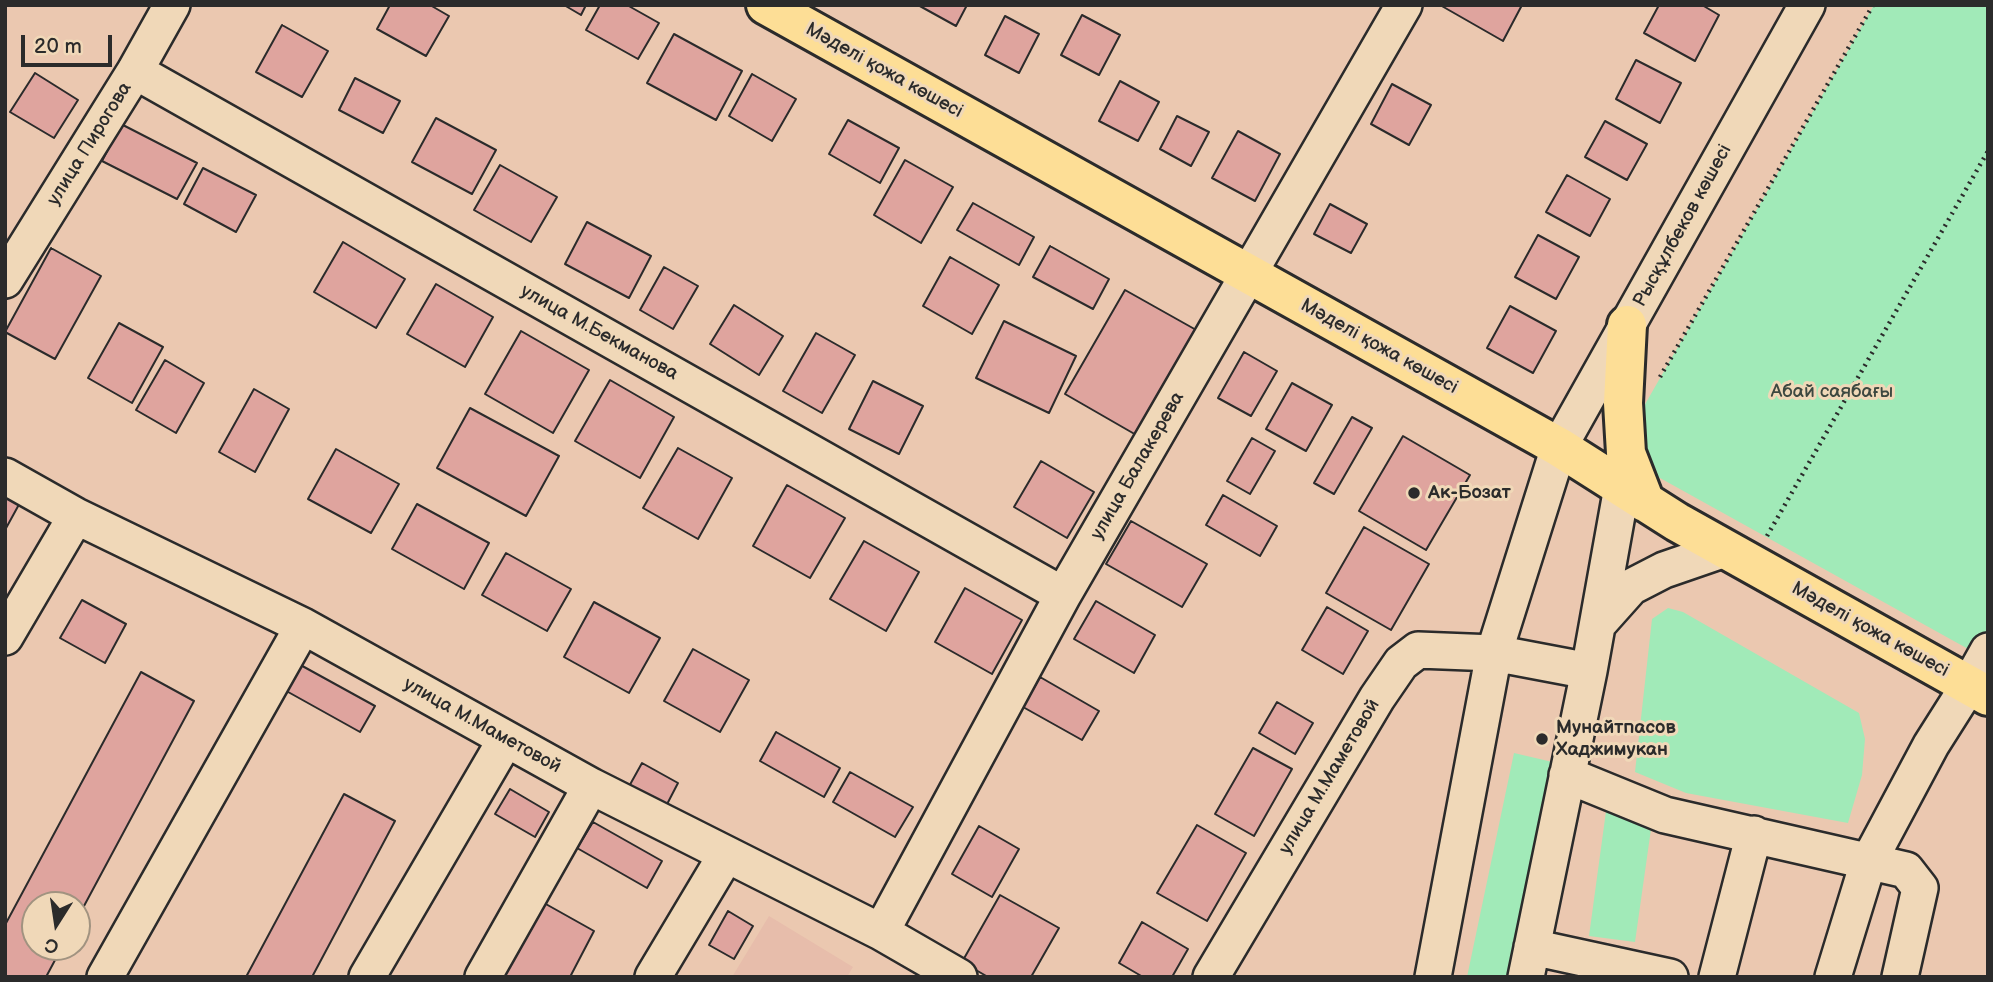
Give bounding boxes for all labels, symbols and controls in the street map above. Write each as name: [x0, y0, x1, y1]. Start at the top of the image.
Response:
street label: Мәделі қожа көшесі: [801, 18, 967, 124]
scale bar: [24, 21, 116, 65]
text: 20 m: [34, 34, 82, 59]
street label: улица Пирогова: [43, 78, 137, 210]
street label: Рысқұлбеков көшесі: [1629, 141, 1737, 311]
street label: улица М.Бекманова: [516, 280, 682, 386]
street label: Мәделі қожа көшесі: [1296, 294, 1462, 400]
park label: Абай саябағы: [1771, 381, 1893, 403]
street label: улица Балакерева: [1086, 388, 1190, 544]
place label: Ак-Бозат: [1428, 482, 1511, 504]
marker: Ак-Бозат: [1406, 485, 1422, 501]
street label: Мәделі қожа көшесі: [1787, 577, 1953, 683]
street label: улица М.Маметовой: [399, 673, 565, 779]
street label: улица М.Маметовой: [1275, 695, 1385, 859]
place label: Мунайтпасов Хаджимукан: [1556, 717, 1676, 761]
marker: Мунайтпасов Хаджимукан: [1534, 731, 1550, 747]
north arrow: [21, 891, 91, 961]
text: С: [43, 932, 61, 958]

